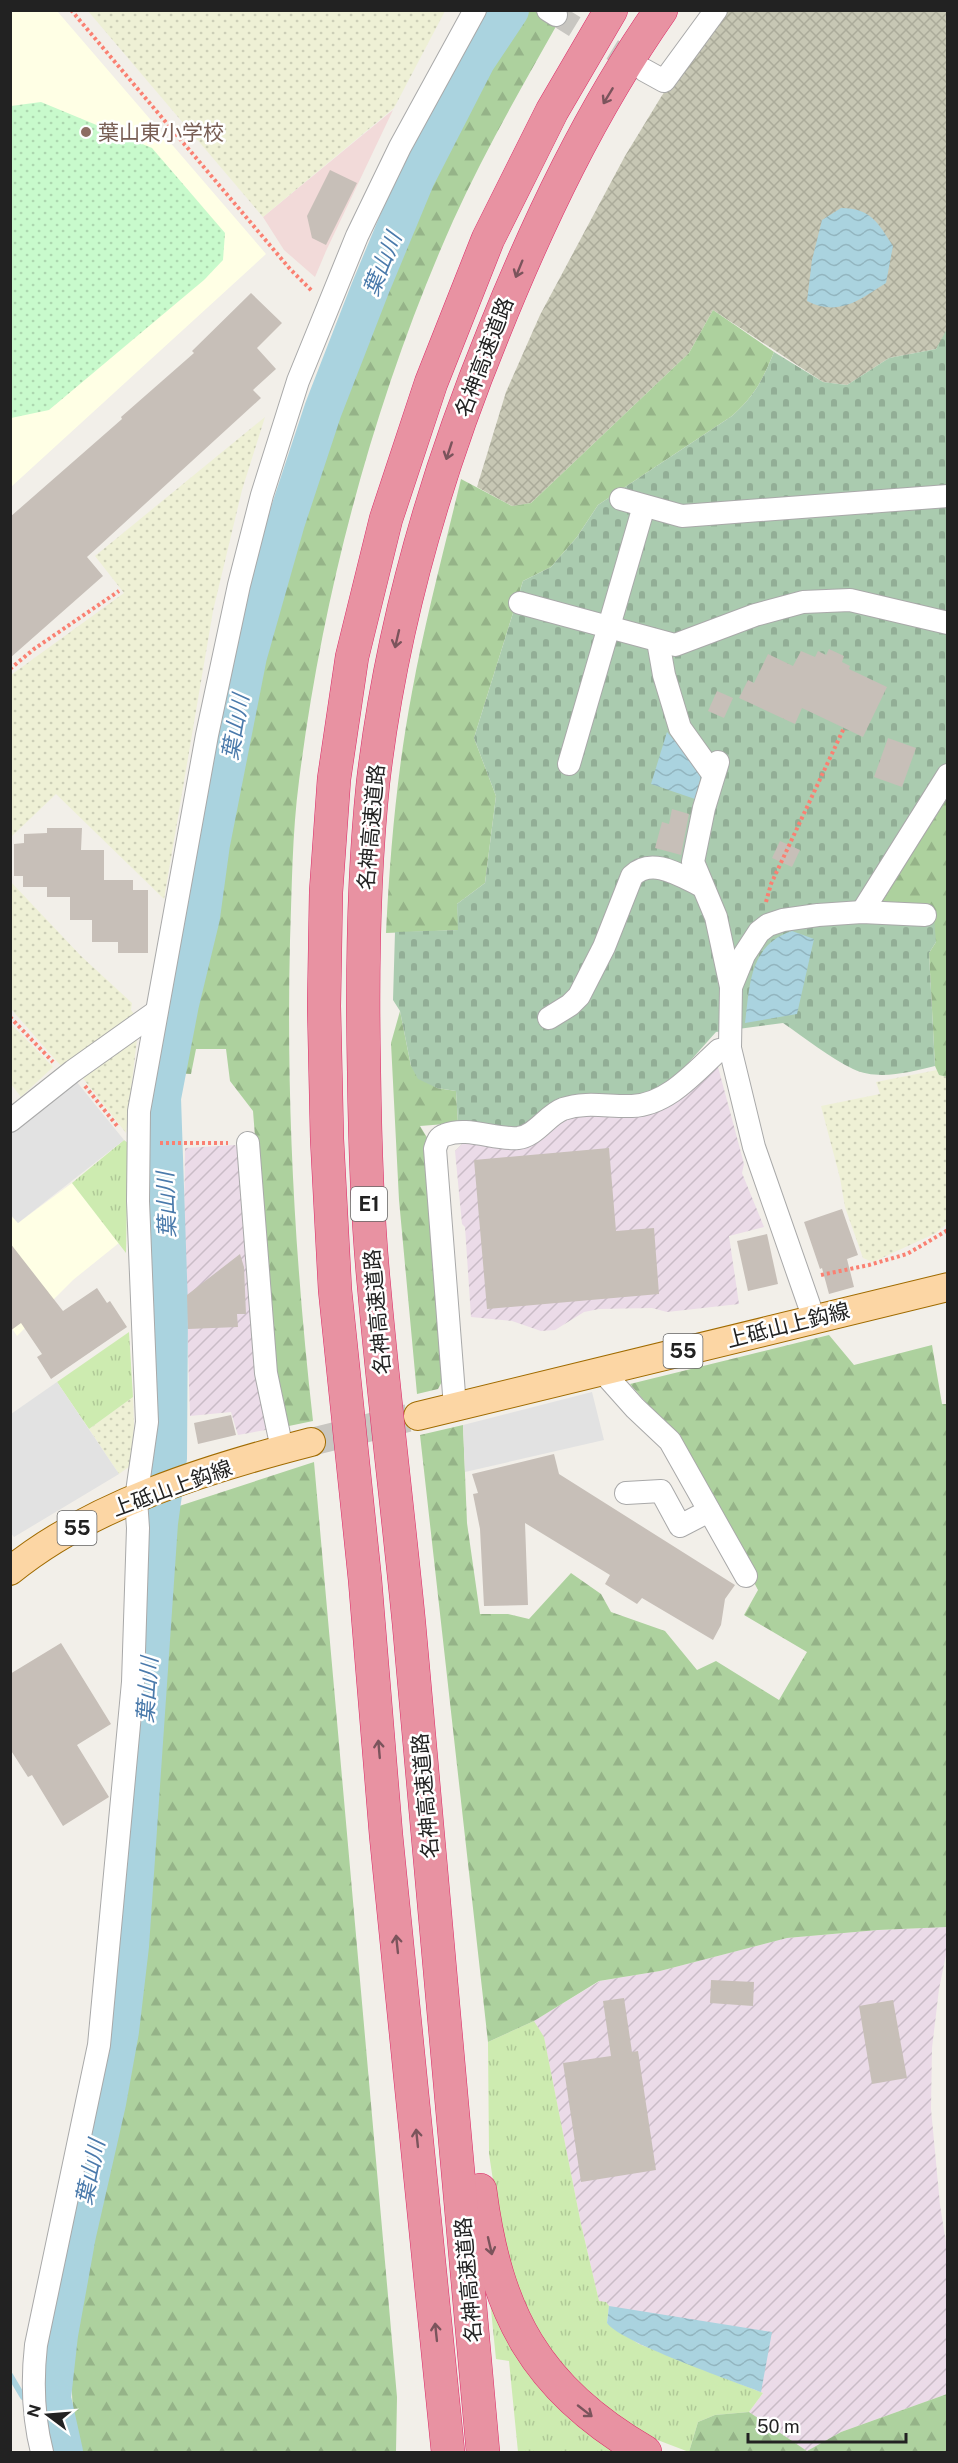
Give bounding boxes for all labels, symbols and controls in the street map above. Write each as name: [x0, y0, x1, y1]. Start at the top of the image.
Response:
one-way arrow: [601, 87, 613, 104]
place label: 葉山東小学校: [98, 120, 224, 145]
marker: 葉山東小学校: [79, 125, 93, 139]
water label: 葉山川: [358, 227, 407, 299]
one-way arrow: [513, 260, 524, 278]
street label: 名神高速道路: [450, 294, 518, 420]
one-way arrow: [443, 441, 454, 460]
one-way arrow: [390, 629, 402, 648]
water label: 葉山川: [216, 690, 254, 762]
street label: 名神高速道路: [353, 763, 389, 891]
water label: 葉山川: [152, 1170, 180, 1238]
road number: E1: [351, 1187, 387, 1221]
street label: 名神高速道路: [359, 1248, 395, 1376]
street label: 上砥山上鈎線: [724, 1298, 852, 1352]
road number: 55: [664, 1334, 702, 1368]
street label: 上砥山上鈎線: [109, 1455, 235, 1521]
road number: 55: [58, 1511, 97, 1545]
water label: 葉山川: [132, 1654, 162, 1724]
street label: 名神高速道路: [407, 1732, 443, 1860]
one-way arrow: [373, 1740, 384, 1760]
one-way arrow: [391, 1934, 402, 1954]
one-way arrow: [411, 2128, 422, 2148]
water label: 葉山川: [70, 2135, 110, 2207]
street label: 名神高速道路: [450, 2216, 486, 2344]
one-way arrow: [485, 2236, 496, 2255]
one-way arrow: [430, 2322, 441, 2342]
north arrow: [18, 2385, 78, 2445]
text: N: [23, 2402, 45, 2420]
one-way arrow: [577, 2405, 593, 2418]
scale bar: [748, 2406, 906, 2444]
text: 50 m: [757, 2416, 800, 2437]

